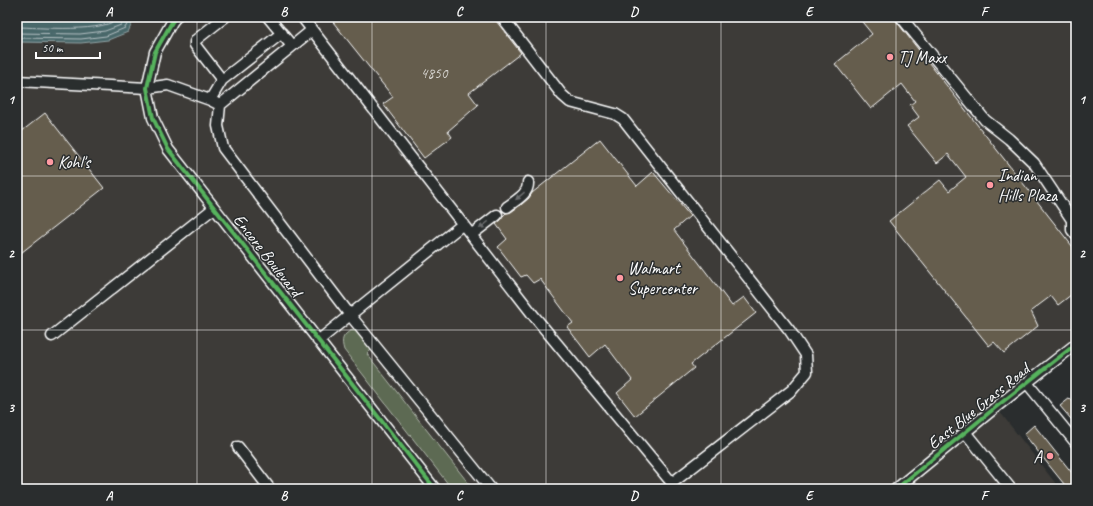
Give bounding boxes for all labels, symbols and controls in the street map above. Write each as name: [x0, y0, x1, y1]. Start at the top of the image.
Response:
text: A: [106, 4, 114, 20]
text: B: [281, 4, 289, 20]
text: C: [456, 4, 464, 20]
text: D: [630, 4, 639, 20]
text: E: [806, 4, 815, 20]
text: F: [981, 4, 990, 20]
scale bar: [36, 34, 100, 60]
text: 50 m: [42, 40, 64, 56]
place label: TJ Maxx: [898, 47, 948, 68]
marker: TJ Maxx: [885, 52, 895, 62]
house number: 4850: [420, 64, 449, 83]
text: 1: [8, 92, 16, 108]
text: 1: [1079, 92, 1087, 108]
place label: Kohl's: [58, 152, 92, 173]
marker: Kohl's: [45, 157, 55, 167]
place label: Indian Hills Plaza: [998, 165, 1058, 206]
marker: Indian Hills Plaza: [985, 180, 995, 190]
one-way arrow: [515, 192, 526, 201]
street label: Encore Boulevard: [229, 210, 308, 303]
one-way arrow: [479, 221, 489, 229]
text: 2: [8, 246, 15, 262]
text: 2: [1079, 246, 1086, 262]
place label: Walmart Supercenter: [628, 258, 699, 299]
marker: Walmart Supercenter: [615, 273, 625, 283]
street label: East Blue Grass Road: [923, 357, 1035, 454]
text: 3: [8, 400, 15, 416]
text: 3: [1079, 400, 1086, 416]
place label: A: [1033, 446, 1043, 467]
marker: A: [1045, 451, 1055, 461]
text: A: [106, 488, 114, 504]
text: B: [281, 488, 289, 504]
text: C: [456, 488, 464, 504]
text: D: [630, 488, 639, 504]
text: E: [806, 488, 815, 504]
text: F: [981, 488, 990, 504]

